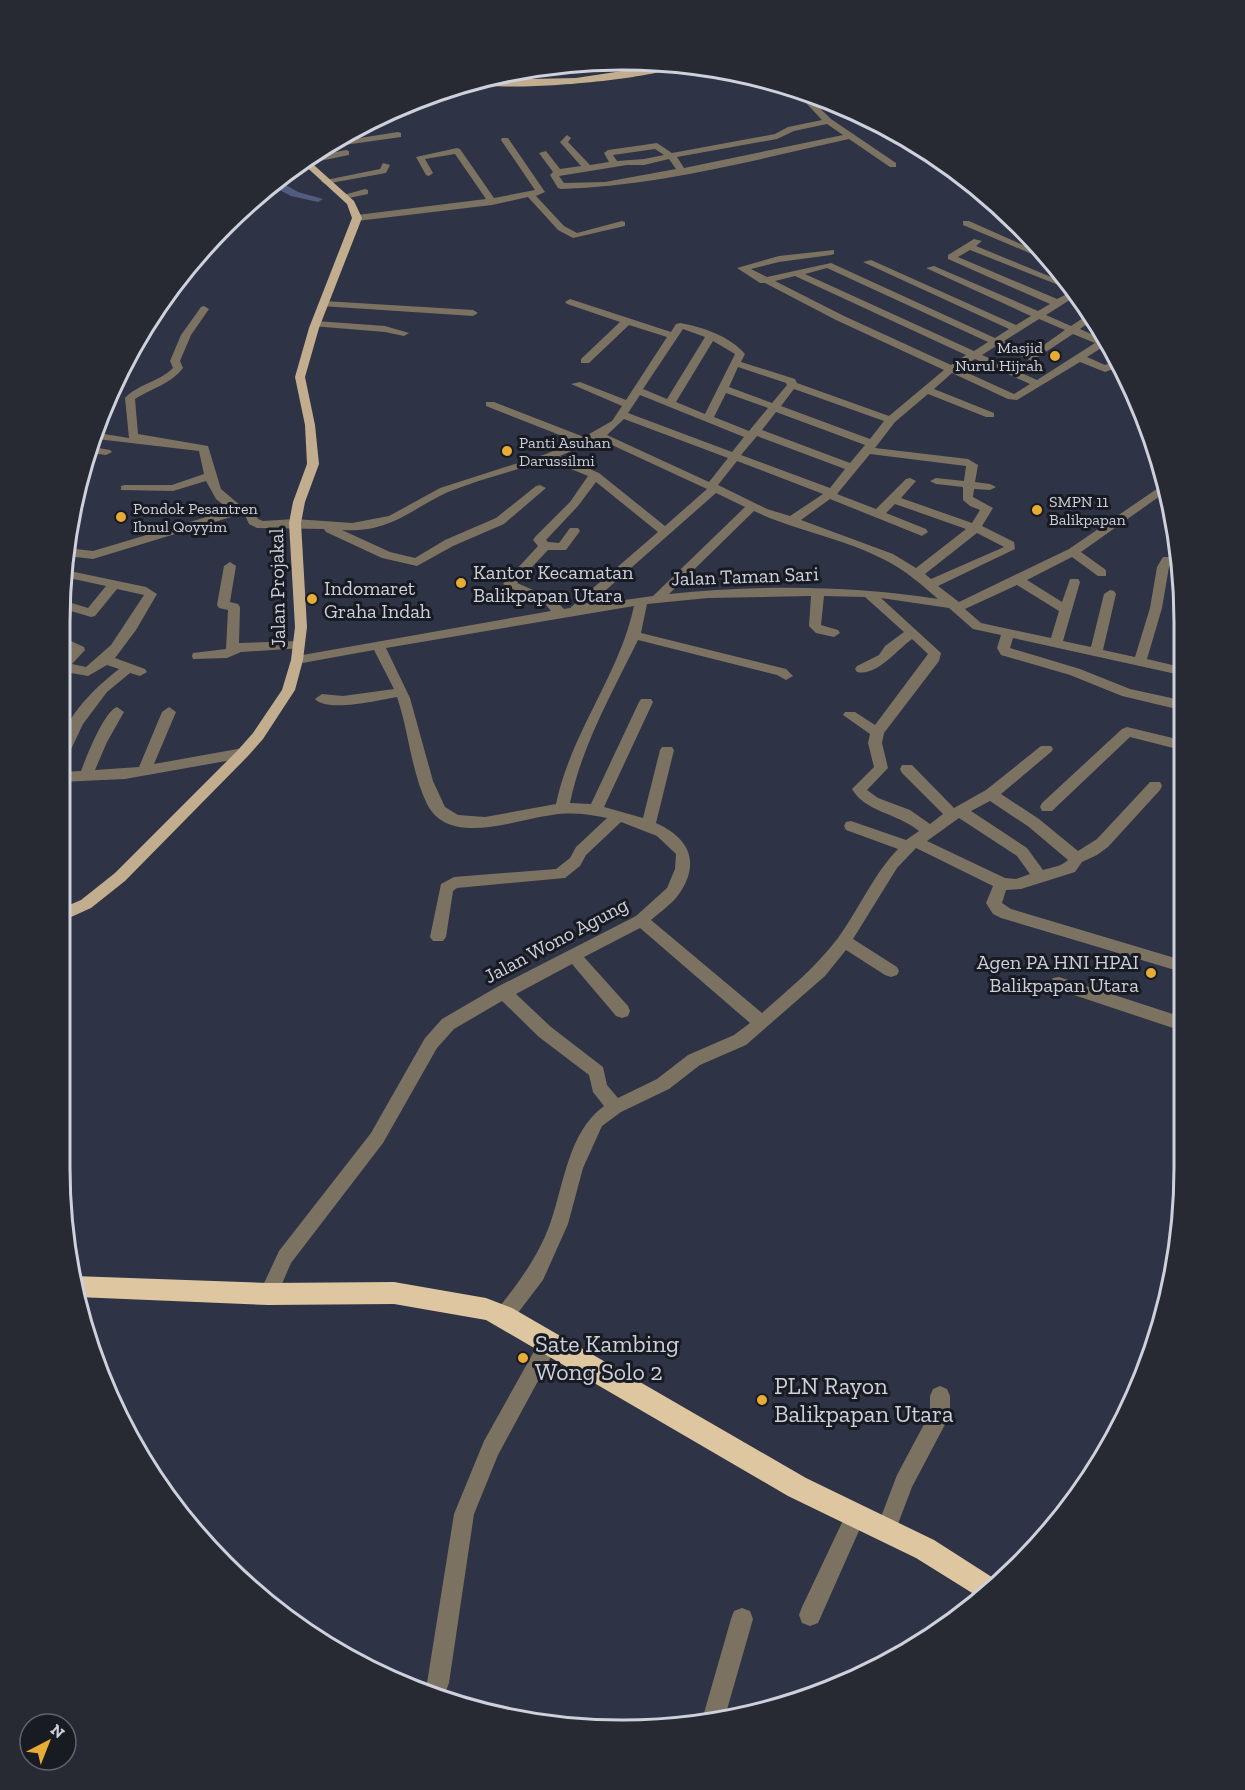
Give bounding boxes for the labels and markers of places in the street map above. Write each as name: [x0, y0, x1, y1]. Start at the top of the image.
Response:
place label: Masjid Nurul Hijrah: [955, 338, 1043, 375]
marker: Masjid Nurul Hijrah: [1048, 349, 1062, 363]
place label: Panti Asuhan Darussilmi: [519, 433, 612, 470]
marker: Panti Asuhan Darussilmi: [500, 444, 514, 458]
place label: SMPN 11 Balikpapan: [1049, 492, 1127, 529]
place label: Pondok Pesantren Ibnul Qoyyim: [133, 499, 259, 536]
marker: SMPN 11 Balikpapan: [1030, 503, 1044, 517]
marker: Pondok Pesantren Ibnul Qoyyim: [114, 510, 128, 524]
place label: Kantor Kecamatan Balikpapan Utara: [473, 560, 634, 607]
place label: Indomaret Graha Indah: [324, 576, 432, 623]
marker: Kantor Kecamatan Balikpapan Utara: [454, 576, 468, 590]
marker: Indomaret Graha Indah: [305, 592, 319, 606]
place label: Agen PA HNI HPAI Balikpapan Utara: [977, 950, 1139, 997]
marker: Agen PA HNI HPAI Balikpapan Utara: [1144, 966, 1158, 980]
place label: Sate Kambing Wong Solo 2: [535, 1329, 679, 1386]
marker: Sate Kambing Wong Solo 2: [516, 1351, 530, 1365]
place label: PLN Rayon Balikpapan Utara: [774, 1371, 954, 1428]
marker: PLN Rayon Balikpapan Utara: [755, 1393, 769, 1407]

